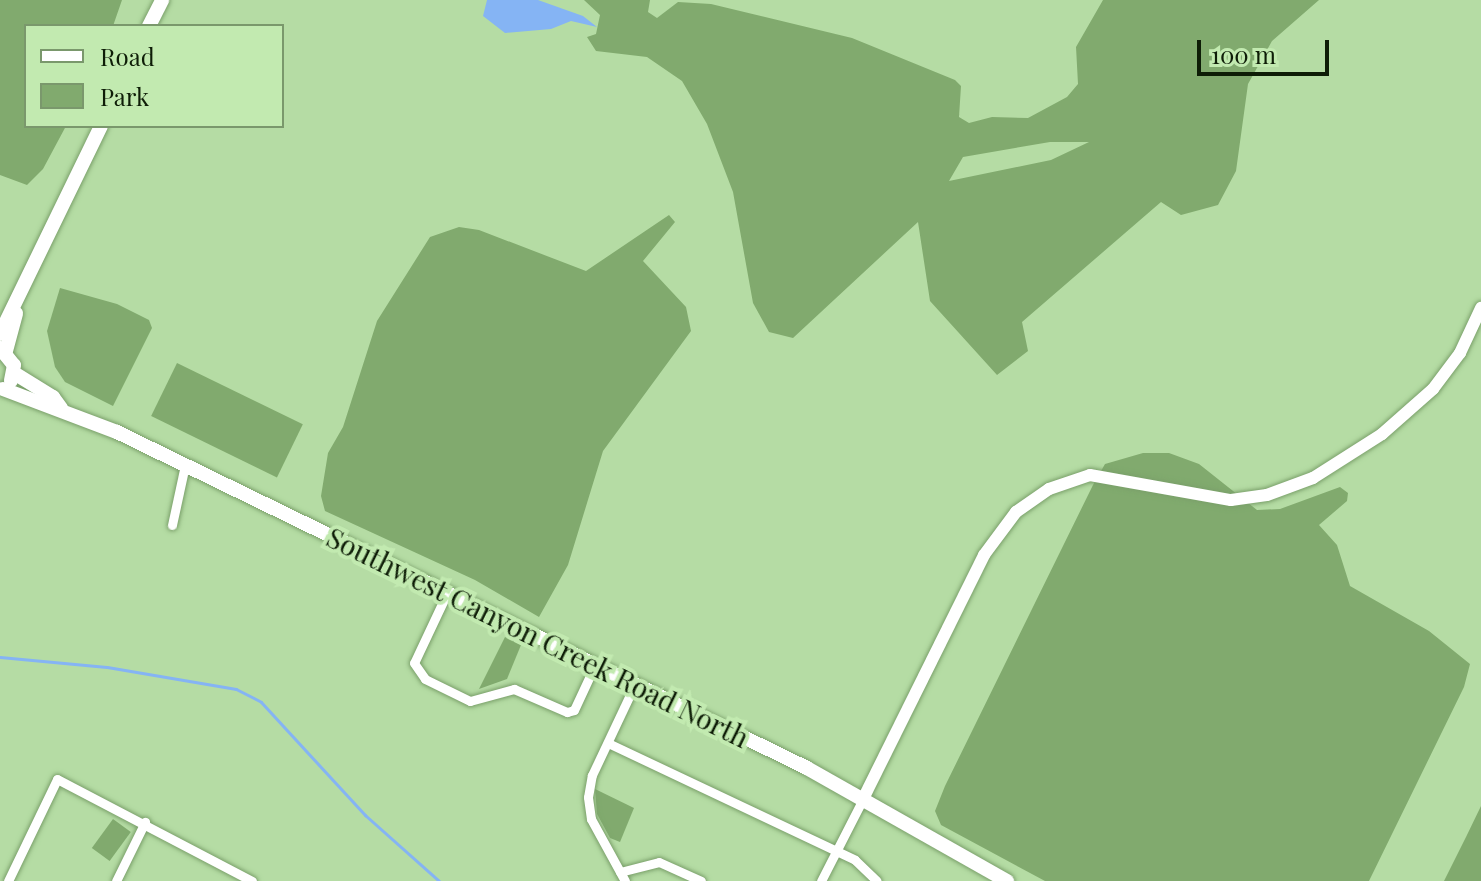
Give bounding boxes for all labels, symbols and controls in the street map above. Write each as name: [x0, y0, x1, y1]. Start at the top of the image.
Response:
legend: [24, 24, 284, 128]
scale bar: [1201, 24, 1333, 74]
text: 100 m: [1211, 38, 1276, 70]
text: Road: [100, 40, 155, 72]
text: Park: [100, 80, 149, 112]
street label: Southwest Canyon Creek Road North: [321, 520, 755, 754]

